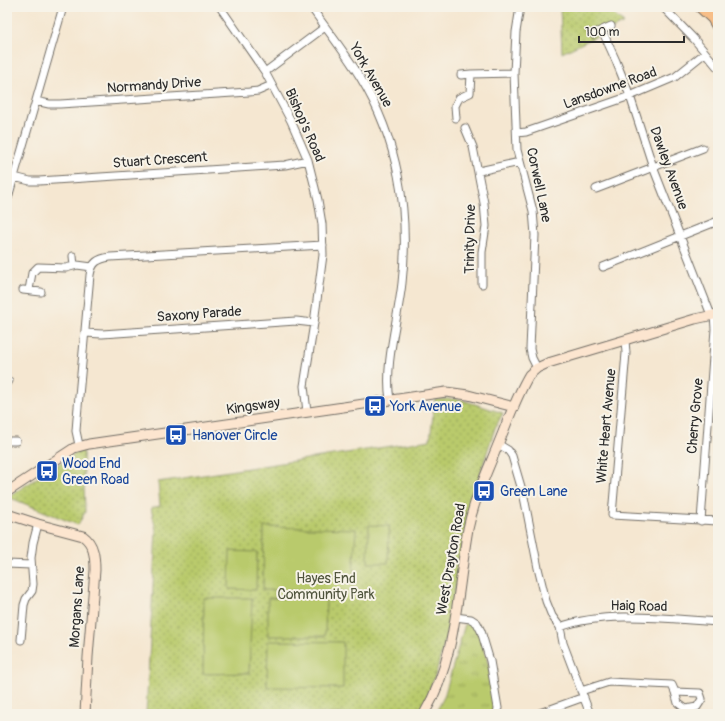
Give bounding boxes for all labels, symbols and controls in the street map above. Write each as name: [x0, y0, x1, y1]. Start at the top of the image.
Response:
scale bar: [579, 18, 684, 44]
text: 100 m: [585, 25, 620, 40]
street label: York Avenue: [345, 39, 396, 110]
street label: Lansdowne Road: [561, 63, 659, 113]
street label: Normandy Drive: [106, 73, 202, 97]
street label: Bishop's Road: [281, 86, 329, 164]
street label: Dawley Avenue: [646, 124, 692, 212]
street label: Corwell Lane: [523, 146, 555, 224]
street label: Stuart Crescent: [112, 148, 208, 172]
street label: Trinity Drive: [461, 204, 479, 274]
street label: Saxony Parade: [156, 303, 242, 325]
street label: White Heart Avenue: [593, 368, 619, 484]
street label: Cherry Grove: [683, 377, 707, 455]
bus stop icon: York Avenue: [362, 393, 388, 419]
street label: Kingsway: [225, 394, 281, 418]
place label: York Avenue: [389, 398, 461, 415]
bus stop icon: Hanover Circle: [163, 422, 189, 448]
place label: Hanover Circle: [192, 427, 277, 444]
place label: Wood End Green Road: [62, 455, 130, 488]
bus stop icon: Wood End Green Road: [34, 458, 60, 484]
bus stop icon: Green Lane: [471, 478, 497, 504]
place label: Green Lane: [500, 483, 567, 500]
street label: West Drayton Road: [433, 502, 469, 616]
street label: Morgans Lane: [66, 566, 88, 648]
park label: Hayes End Community Park: [277, 570, 375, 603]
street label: Haig Road: [610, 597, 668, 615]

